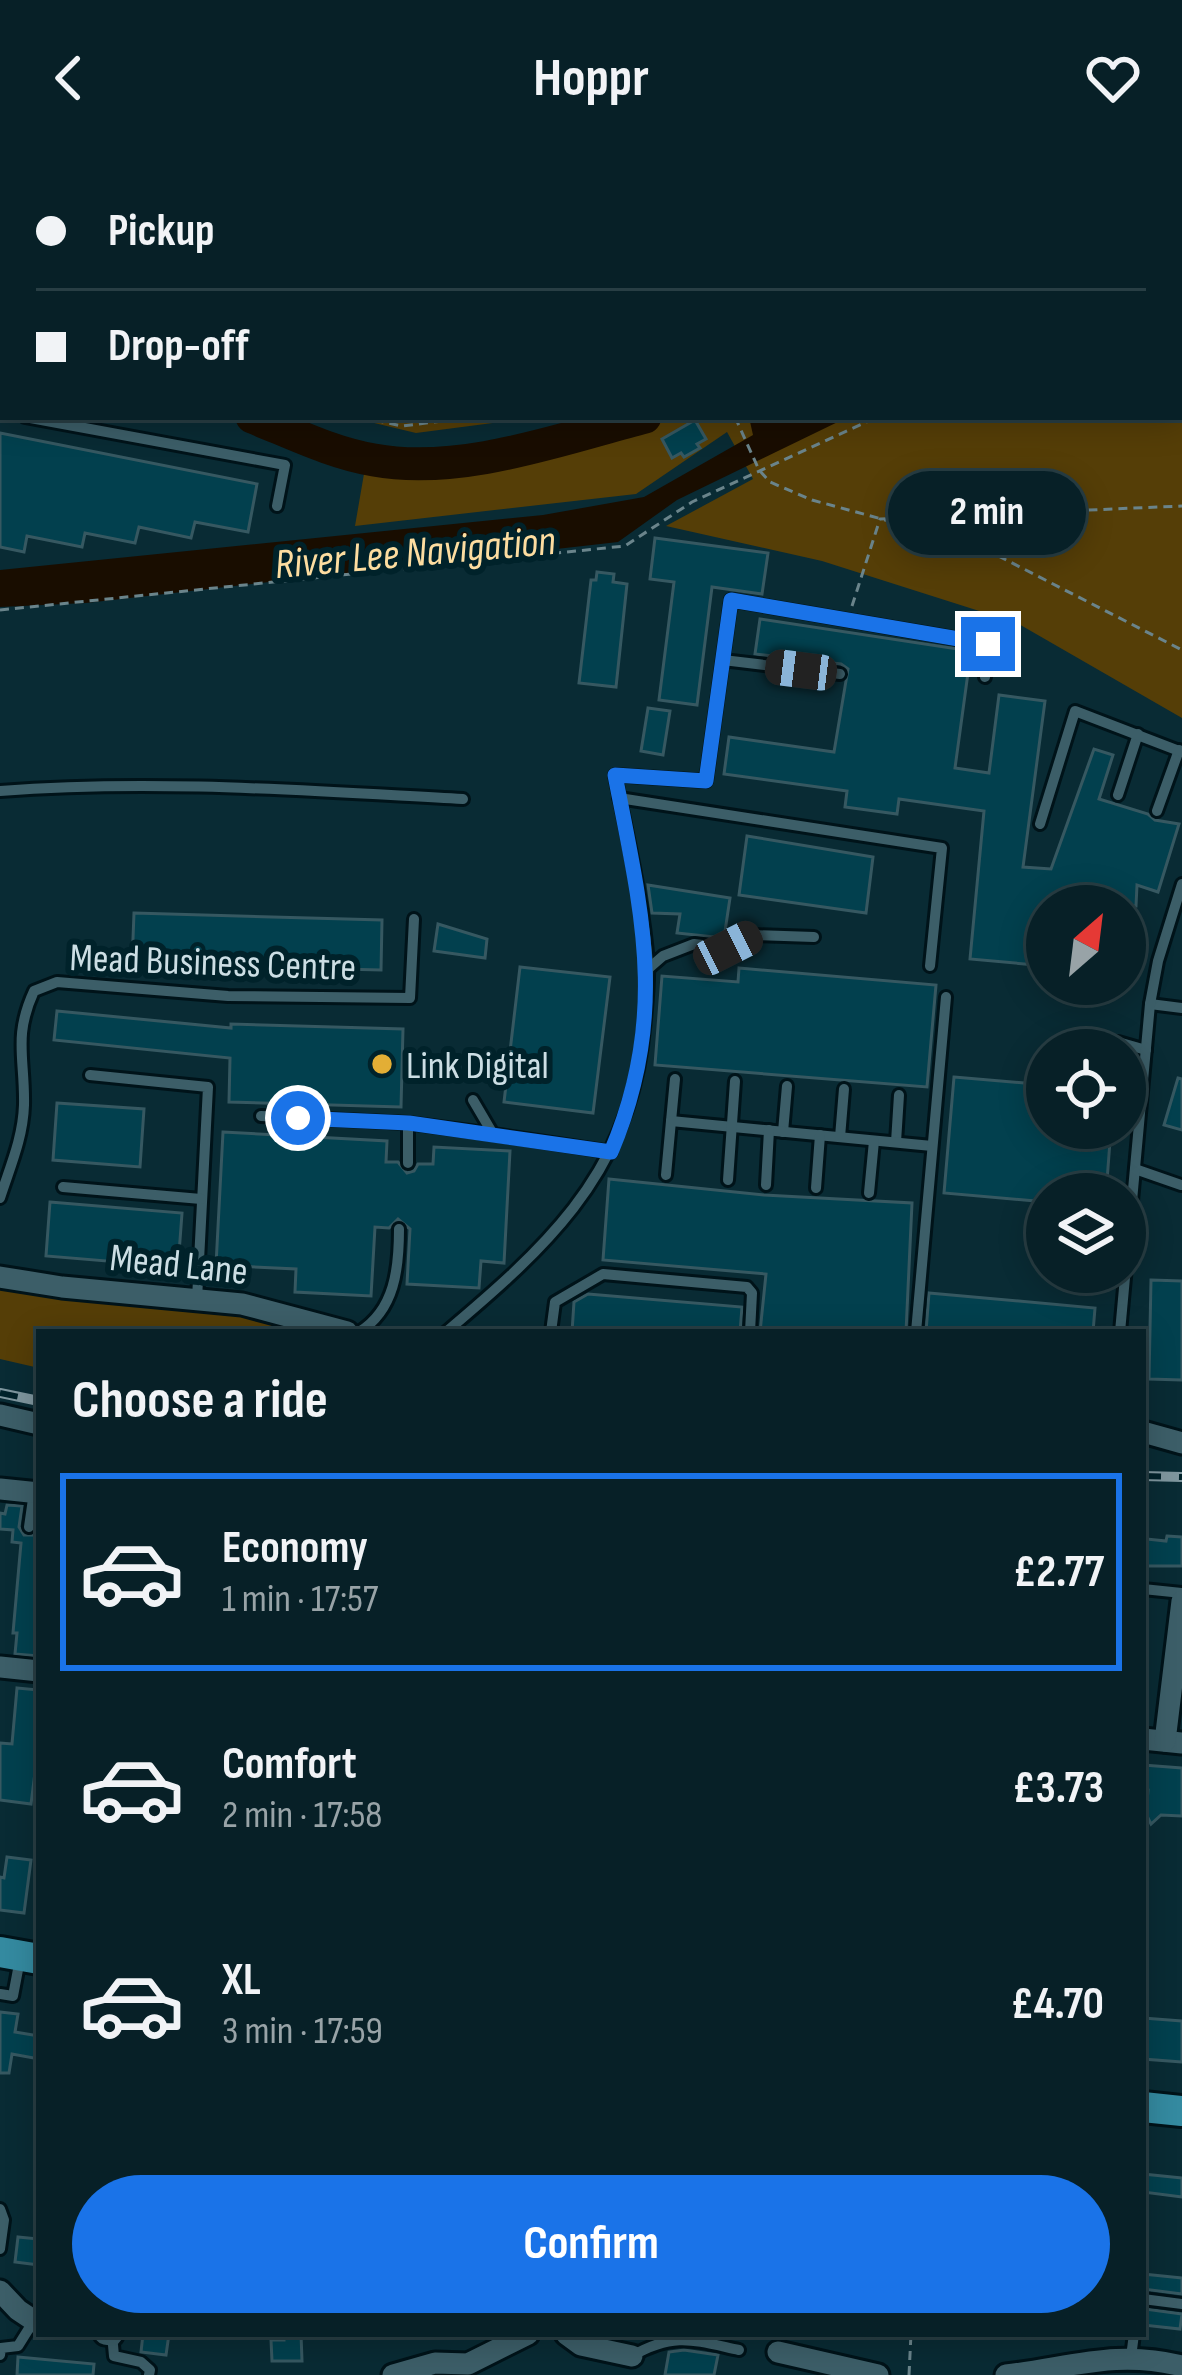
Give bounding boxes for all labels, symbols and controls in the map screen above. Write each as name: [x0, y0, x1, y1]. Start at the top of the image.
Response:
icon: back: [36, 45, 102, 111]
icon: heart: [1080, 45, 1146, 111]
text: Hoppr: [533, 46, 649, 111]
text: Pickup: [108, 204, 215, 259]
text: Drop-off: [108, 319, 249, 374]
callout: 2 min: [889, 470, 1087, 554]
text: 2 min: [950, 489, 1024, 536]
water label: River Lee Navigation: [273, 516, 558, 591]
route end: [961, 617, 1015, 671]
car: [763, 648, 839, 692]
north arrow: [1026, 885, 1146, 1005]
map controls: [1026, 885, 1146, 1293]
car: [688, 916, 768, 980]
street label: Mead Business Centre: [69, 935, 357, 992]
button: locate: [1026, 1029, 1146, 1149]
place label: Link Digital: [406, 1043, 549, 1090]
marker: Link Digital: [369, 1051, 395, 1077]
route start: [271, 1091, 325, 1145]
button: layers: [1026, 1173, 1146, 1293]
street label: Mead Lane: [108, 1235, 250, 1296]
text: Choose a ride: [72, 1368, 328, 1433]
icon: car: [78, 1518, 186, 1626]
text: Economy: [222, 1521, 368, 1576]
text: £2.77: [1013, 1545, 1104, 1600]
text: 1 min · 17:57: [222, 1576, 378, 1623]
icon: car: [78, 1734, 186, 1842]
text: Comfort: [222, 1737, 357, 1792]
text: £3.73: [1012, 1761, 1104, 1816]
text: 2 min · 17:58: [222, 1792, 382, 1839]
icon: car: [78, 1950, 186, 2058]
text: XL: [222, 1953, 261, 2008]
text: £4.70: [1011, 1977, 1104, 2032]
text: 3 min · 17:59: [222, 2008, 383, 2055]
button: Confirm: [72, 2175, 1110, 2313]

